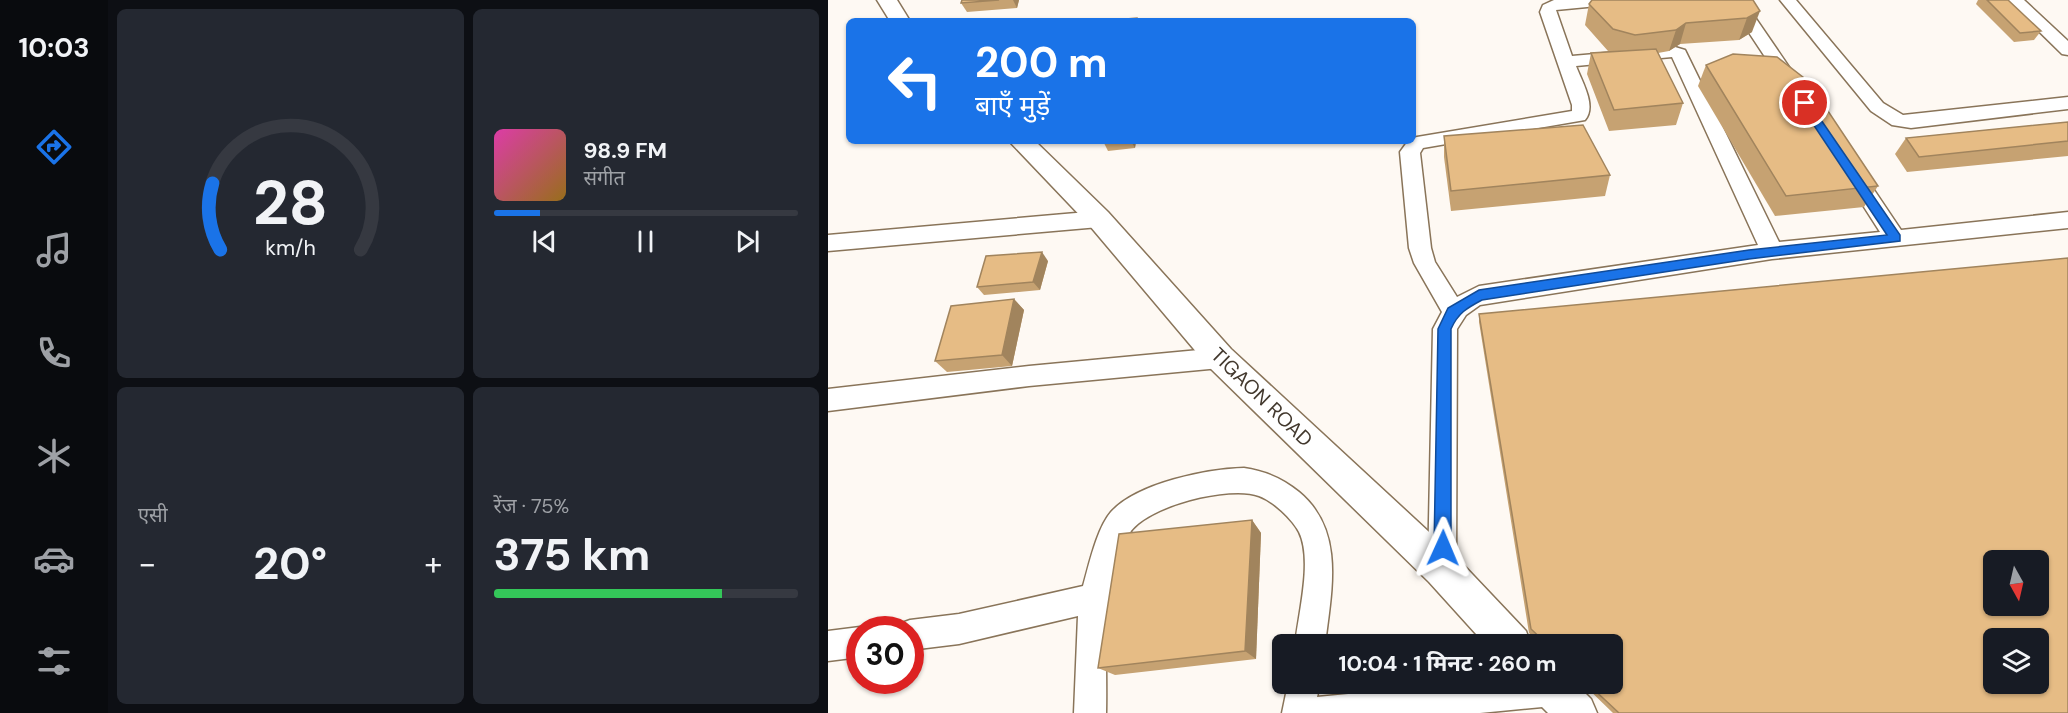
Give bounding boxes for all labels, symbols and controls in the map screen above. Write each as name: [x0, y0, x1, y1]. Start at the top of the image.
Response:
text: 10:03: [19, 30, 89, 65]
text: 200 m: [975, 35, 1108, 90]
icon: left: [876, 42, 954, 120]
pin: [1779, 77, 1830, 128]
icon: arrive: [1788, 86, 1821, 119]
text: बाएँ मुड़ें: [975, 88, 1050, 123]
icon: directions: [33, 126, 75, 168]
text: 98.9 FM: [584, 136, 667, 165]
text: 28: [253, 163, 328, 244]
text: संगीत: [584, 165, 625, 191]
icon: previous: [528, 225, 561, 258]
icon: pause: [629, 225, 662, 258]
icon: next: [731, 225, 764, 258]
icon: music: [33, 229, 75, 271]
text: km/h: [265, 235, 316, 263]
icon: phone: [33, 332, 75, 374]
street label: TIGAON ROAD: [1206, 342, 1318, 452]
icon: climate: [33, 435, 75, 477]
text: रेंज · 75%: [494, 493, 569, 519]
text: एसी: [138, 502, 168, 528]
position arrow: [1411, 516, 1475, 580]
text: 375 km: [494, 525, 650, 584]
text: 20°: [253, 534, 327, 593]
icon: car: [33, 538, 75, 580]
text: −: [138, 542, 156, 585]
text: +: [424, 542, 442, 585]
north arrow: [1983, 550, 2049, 616]
map controls: [1983, 550, 2049, 694]
speed limit sign: 30: [846, 616, 924, 694]
button: layers: [1983, 628, 2049, 694]
icon: filters: [33, 640, 75, 682]
text: 10:04 · 1 मिनट · 260 m: [1339, 649, 1557, 678]

